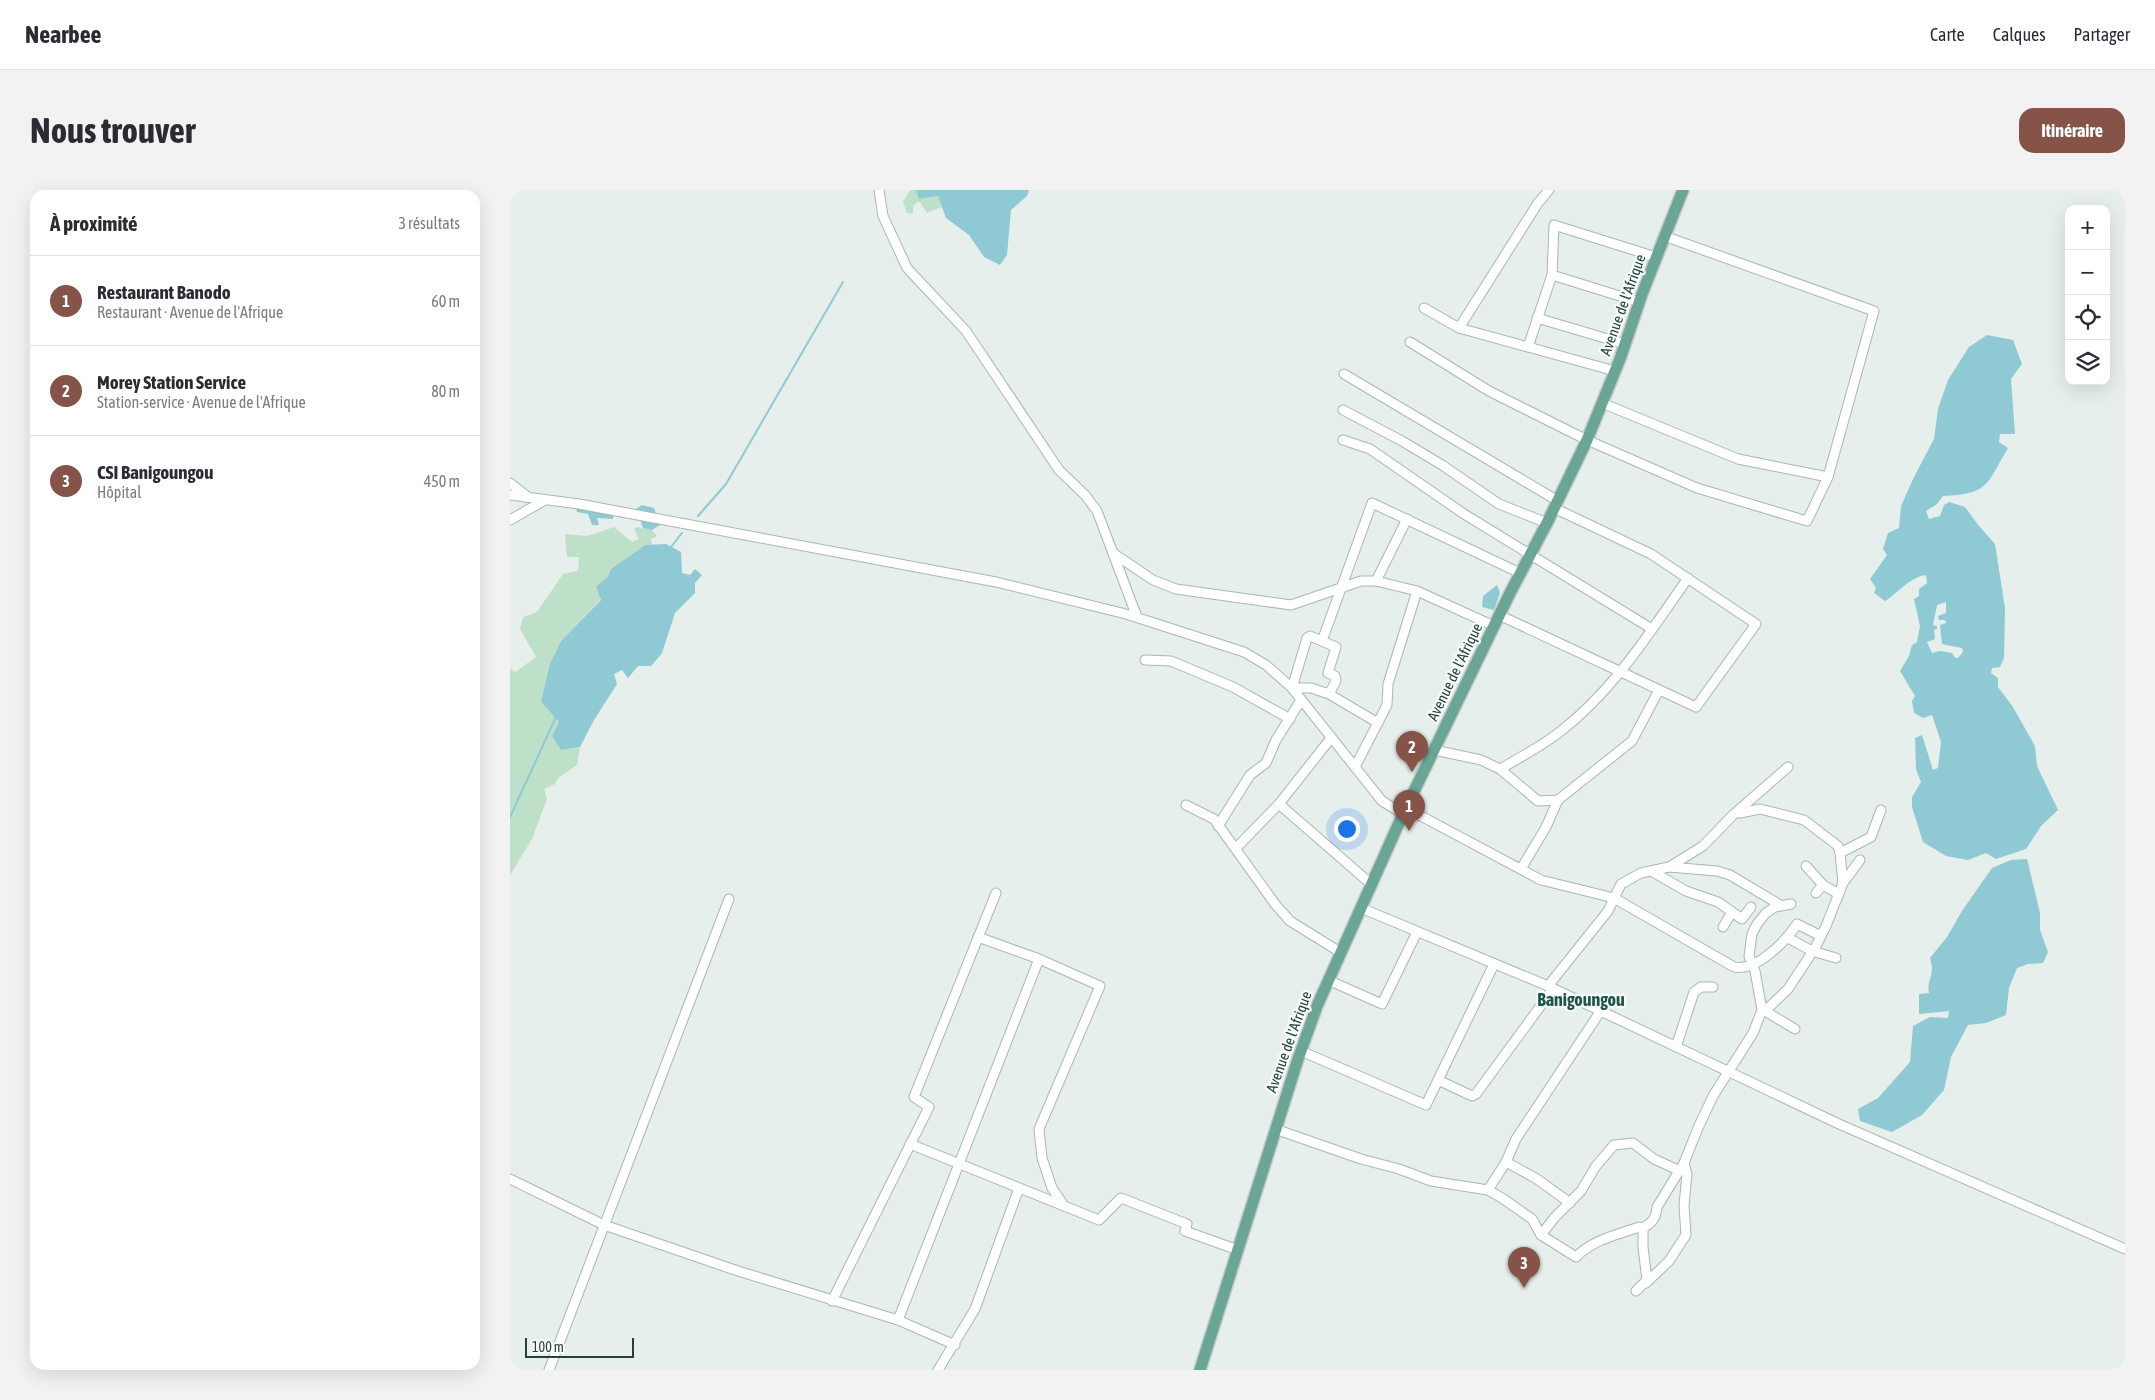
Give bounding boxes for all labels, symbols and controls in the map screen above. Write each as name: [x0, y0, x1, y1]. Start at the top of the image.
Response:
text: Nearbee: [25, 21, 101, 48]
text: Carte: [1930, 24, 1965, 45]
text: Calques: [1993, 24, 2046, 45]
text: Partager: [2074, 24, 2130, 45]
button: Itinéraire: [2019, 108, 2125, 153]
text: Nous trouver: [30, 110, 195, 150]
map controls: [2065, 205, 2110, 385]
button: +: [2065, 205, 2110, 250]
text: À proximité: [50, 211, 138, 235]
text: 3 résultats: [398, 214, 460, 232]
button: −: [2065, 250, 2110, 295]
street label: Avenue de l'Afrique: [1596, 252, 1649, 358]
text: Restaurant Banodo: [97, 281, 231, 303]
text: 1: [62, 292, 70, 310]
text: 60 m: [431, 292, 460, 310]
button: locate: [2065, 295, 2110, 340]
text: Restaurant · Avenue de l'Afrique: [97, 303, 283, 321]
button: layers: [2065, 340, 2110, 385]
text: Morey Station Service: [97, 371, 246, 393]
text: 2: [62, 382, 70, 400]
text: 80 m: [431, 382, 460, 400]
text: Station-service · Avenue de l'Afrique: [97, 393, 306, 411]
text: CSI Banigoungou: [97, 461, 213, 483]
text: 3: [62, 472, 70, 490]
text: 450 m: [424, 472, 460, 490]
text: Hôpital: [97, 483, 141, 501]
street label: Avenue de l'Afrique: [1424, 620, 1486, 723]
pin: 2: [1396, 731, 1428, 772]
pin: 1: [1393, 790, 1425, 831]
your location: [1334, 816, 1360, 842]
street label: Avenue de l'Afrique: [1262, 989, 1315, 1095]
district label: Banigoungou: [1537, 989, 1625, 1010]
pin: 3: [1508, 1247, 1540, 1288]
scale bar: [525, 1335, 634, 1358]
text: 100 m: [532, 1339, 564, 1355]

